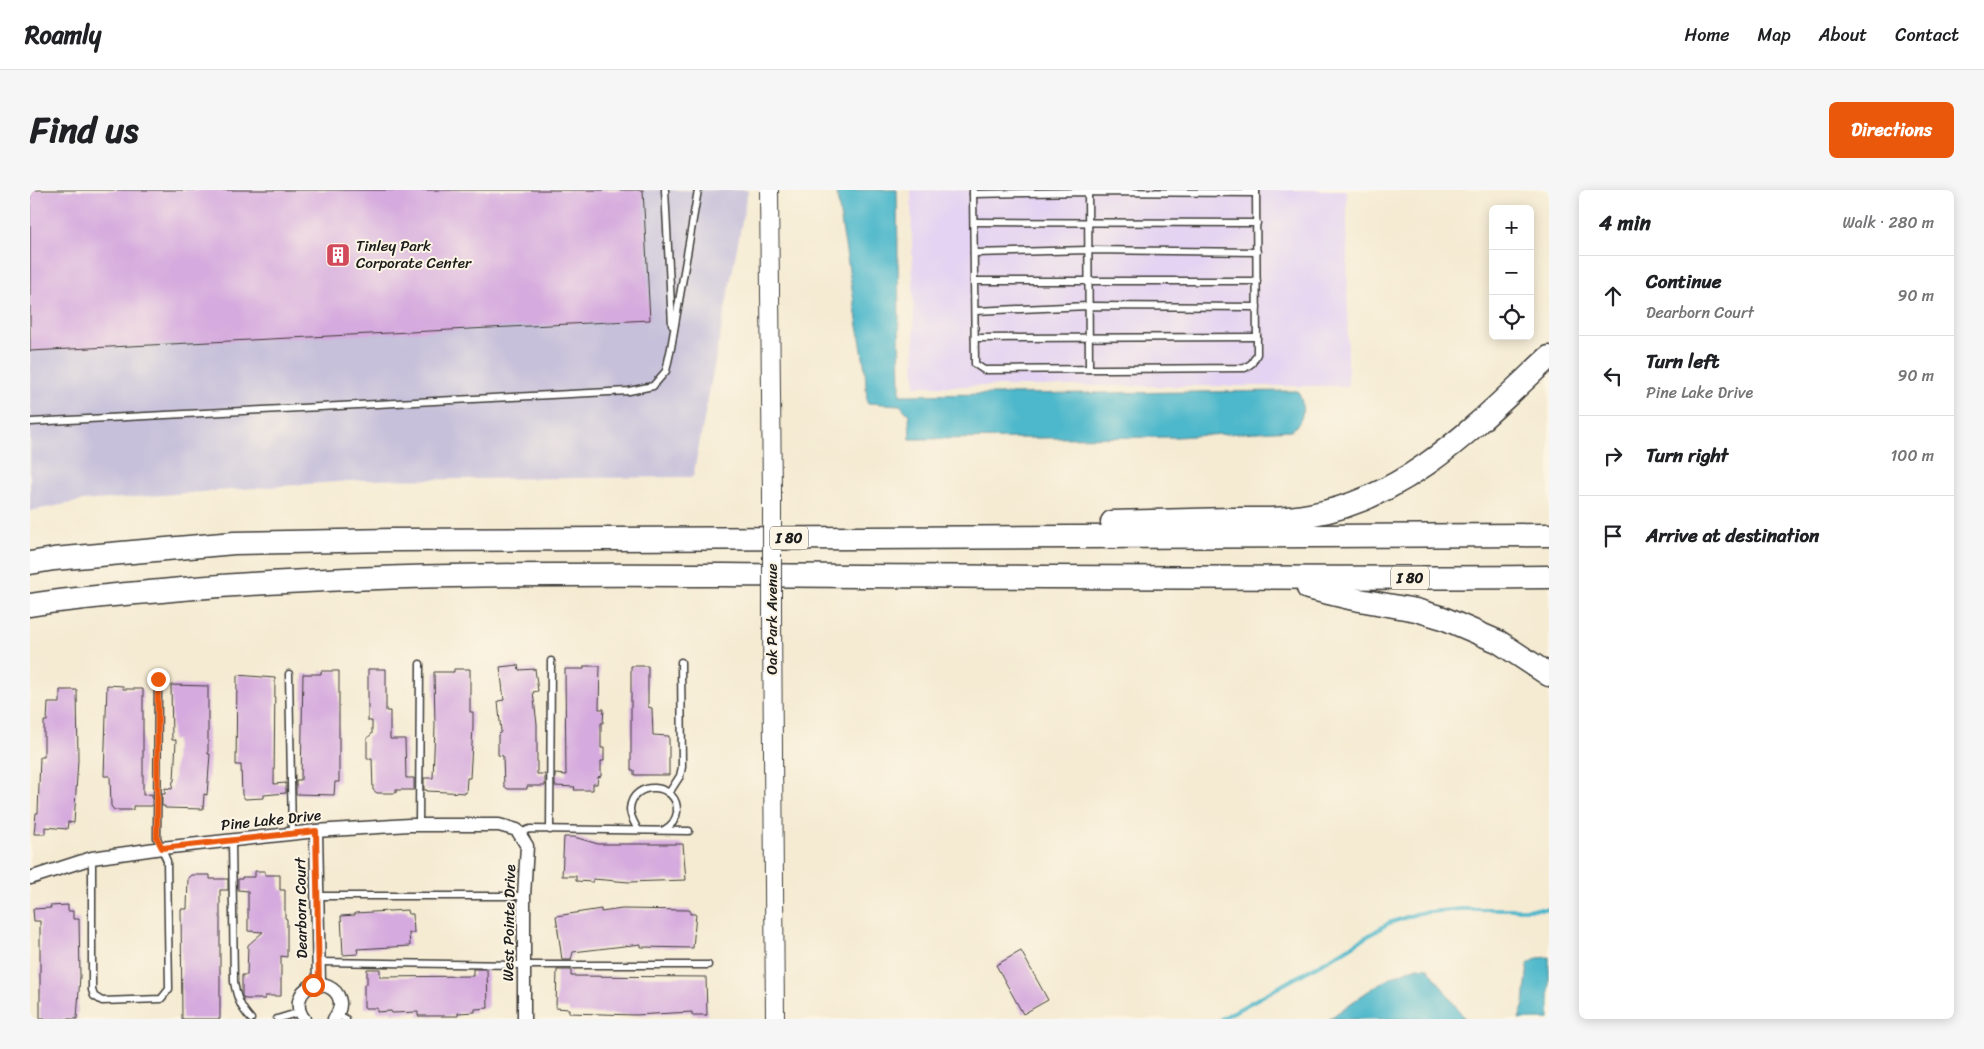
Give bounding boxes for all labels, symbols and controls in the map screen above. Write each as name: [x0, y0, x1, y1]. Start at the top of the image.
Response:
text: Roamly: [25, 14, 101, 56]
text: Home: [1685, 19, 1730, 51]
text: Map: [1758, 19, 1791, 51]
text: About: [1819, 19, 1867, 51]
text: Contact: [1895, 19, 1959, 51]
text: Find us: [30, 99, 138, 161]
button: Directions: [1829, 102, 1954, 158]
text: 4 min: [1599, 204, 1651, 242]
map controls: [1489, 205, 1534, 340]
button: +: [1489, 205, 1534, 250]
text: Walk · 280 m: [1843, 208, 1934, 237]
place label: Tinley Park Corporate Center: [356, 233, 472, 276]
building icon: Tinley Park Corporate Center: [325, 242, 351, 268]
button: −: [1489, 250, 1534, 295]
text: Continue: [1646, 265, 1722, 298]
text: 90 m: [1898, 281, 1934, 310]
icon: ahead: [1599, 282, 1627, 310]
button: locate: [1489, 295, 1534, 340]
text: Dearborn Court: [1646, 298, 1754, 327]
text: Turn left: [1646, 345, 1719, 378]
text: 90 m: [1898, 361, 1934, 390]
icon: left: [1599, 362, 1627, 390]
text: Pine Lake Drive: [1646, 378, 1753, 407]
text: Turn right: [1646, 439, 1728, 472]
text: 100 m: [1890, 441, 1934, 470]
icon: right: [1599, 442, 1627, 470]
text: Arrive at destination: [1646, 519, 1819, 552]
icon: arrive: [1599, 522, 1627, 550]
road number: I 80: [770, 526, 808, 549]
street label: Oak Park Avenue: [759, 563, 785, 675]
road number: I 80: [1391, 566, 1429, 589]
route end: [147, 668, 170, 691]
street label: Pine Lake Drive: [220, 802, 322, 838]
street label: Dearborn Court: [287, 856, 315, 959]
street label: West Pointe Drive: [495, 864, 523, 982]
route start: [302, 974, 325, 997]

